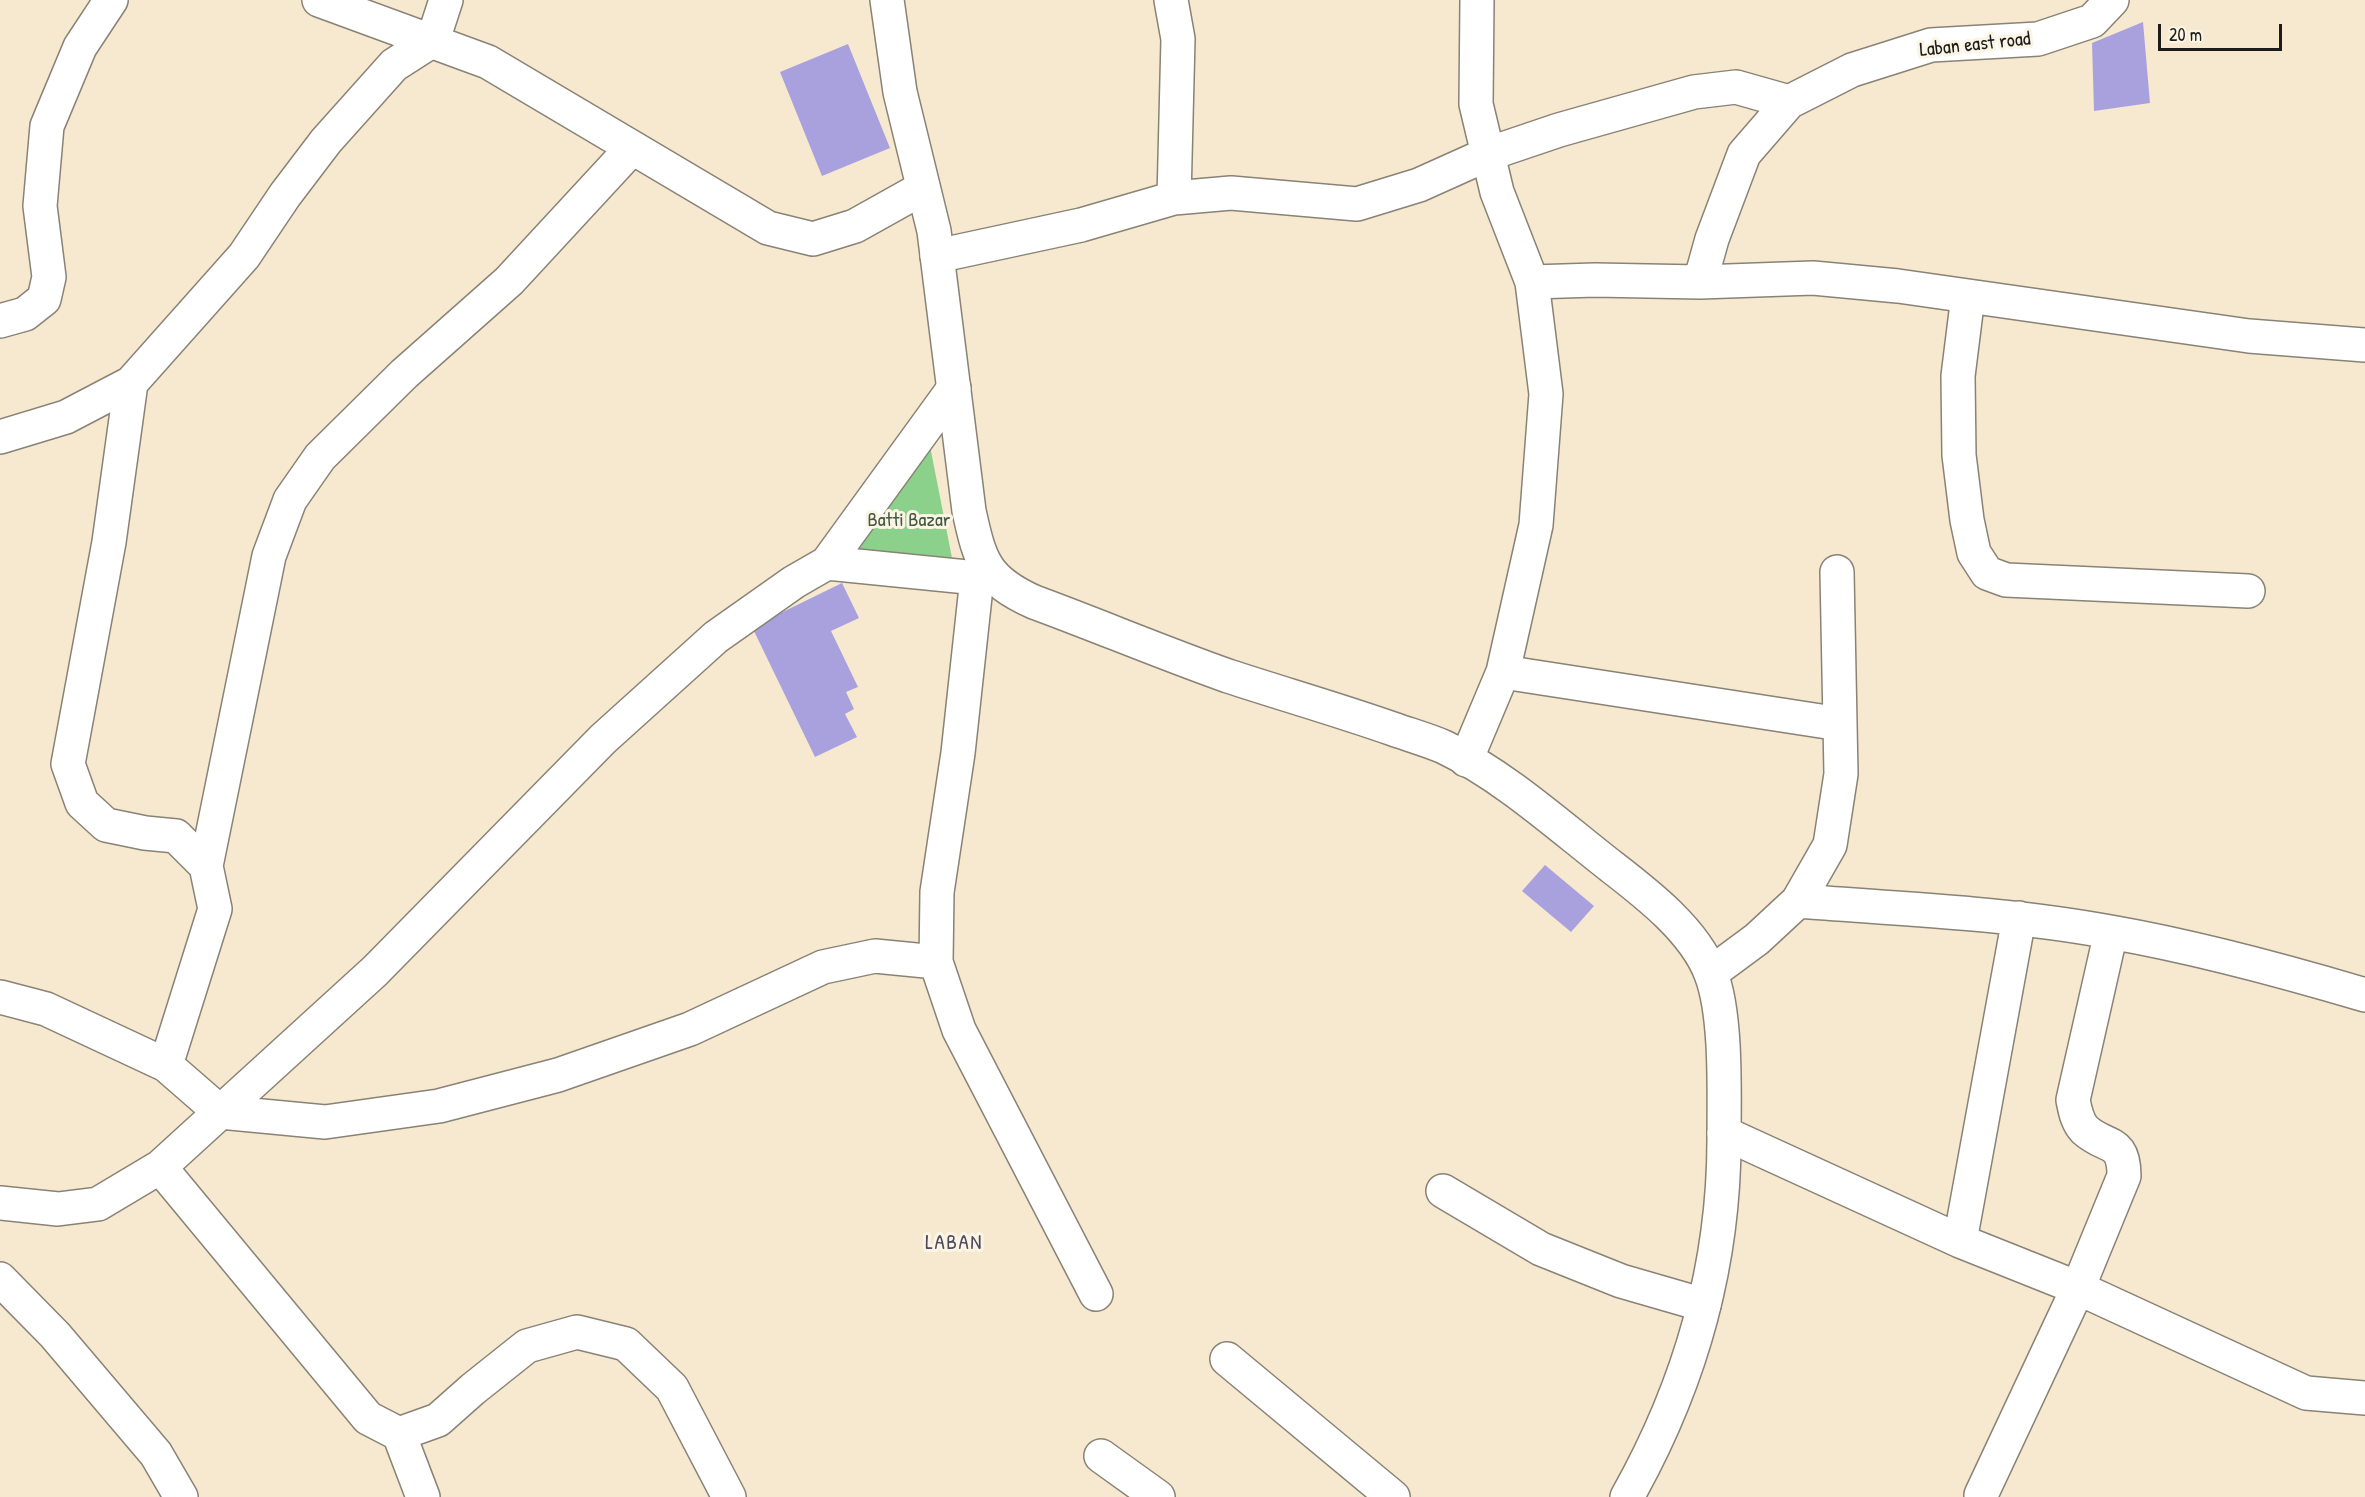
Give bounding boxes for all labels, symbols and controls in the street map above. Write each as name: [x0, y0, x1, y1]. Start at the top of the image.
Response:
scale bar: [2161, 12, 2286, 50]
text: 20 m: [2169, 22, 2202, 47]
street label: Laban east road: [1918, 27, 2032, 63]
park label: Batti Bazar: [868, 509, 950, 533]
district label: LABAN: [925, 1230, 983, 1256]

